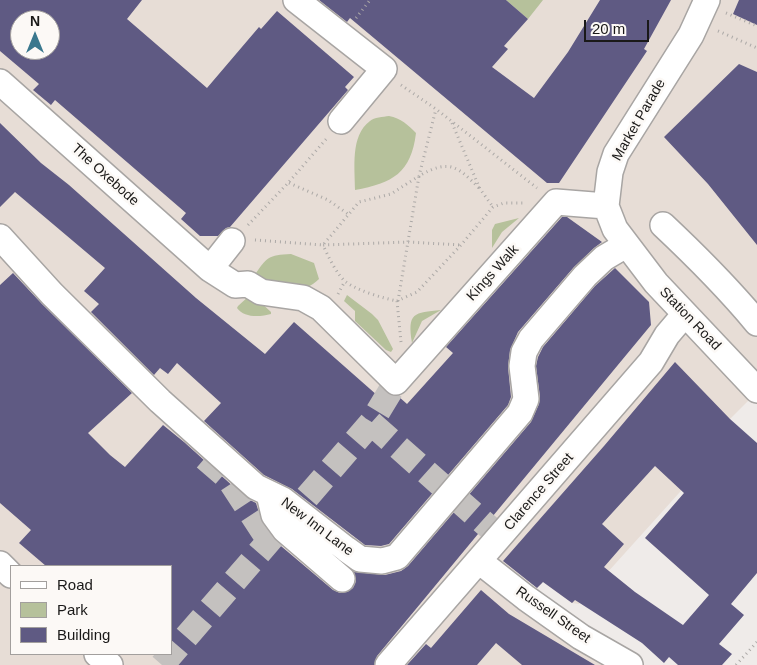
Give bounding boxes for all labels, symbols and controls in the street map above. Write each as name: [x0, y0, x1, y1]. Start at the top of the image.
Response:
north arrow: [10, 10, 60, 60]
scale bar: [587, 10, 652, 42]
text: N: [30, 13, 40, 29]
text: 20 m: [592, 20, 625, 37]
street label: Market Parade: [609, 76, 669, 164]
street label: The Oxebode: [68, 140, 142, 210]
street label: Kings Walk: [464, 242, 522, 304]
street label: Station Road: [656, 284, 724, 354]
street label: Clarence Street: [501, 450, 577, 534]
street label: New Inn Lane: [277, 494, 357, 560]
legend: [10, 565, 172, 655]
text: Road: [57, 576, 93, 593]
street label: Russell Street: [512, 583, 594, 647]
text: Park: [57, 601, 88, 618]
text: Building: [57, 626, 110, 643]

